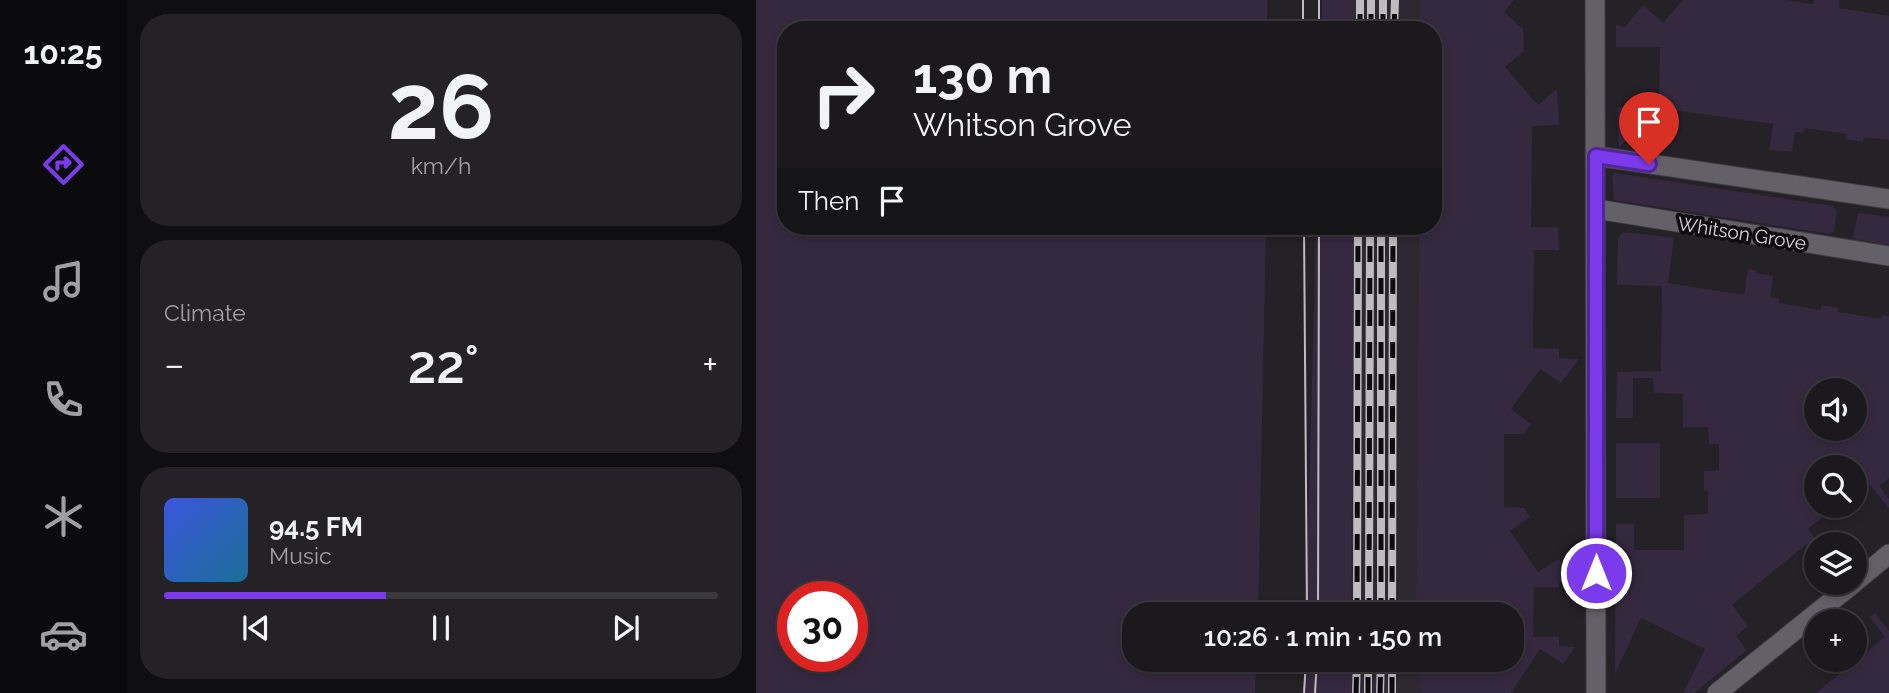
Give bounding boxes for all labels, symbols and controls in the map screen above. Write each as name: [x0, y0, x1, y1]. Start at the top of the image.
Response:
text: 10:25: [23, 34, 103, 71]
text: 130 m: [913, 47, 1052, 104]
icon: right: [798, 49, 889, 140]
text: 26: [388, 53, 494, 160]
pin: [1619, 92, 1679, 164]
icon: arrive: [1630, 103, 1668, 141]
text: Whitson Grove: [913, 106, 1131, 143]
icon: directions: [39, 140, 88, 189]
text: km/h: [411, 152, 471, 179]
icon: arrive: [873, 182, 911, 220]
text: Then: [798, 186, 859, 216]
street label: Whitson Grove: [1676, 212, 1808, 254]
icon: music: [39, 257, 88, 306]
text: Climate: [164, 299, 246, 326]
text: 22°: [408, 334, 479, 395]
text: −: [164, 342, 184, 387]
text: +: [702, 342, 718, 387]
icon: phone: [39, 375, 88, 424]
map controls: [1804, 378, 1867, 672]
button: sound: [1804, 378, 1867, 441]
button: search: [1804, 455, 1867, 518]
icon: climate: [39, 492, 88, 541]
text: 94.5 FM: [269, 512, 363, 542]
button: layers: [1804, 532, 1867, 595]
position arrow: [1559, 536, 1633, 610]
text: Music: [269, 542, 332, 569]
speed limit sign: 30: [777, 581, 868, 672]
icon: previous: [237, 609, 275, 647]
icon: pause: [422, 609, 460, 647]
icon: next: [607, 609, 645, 647]
button: +: [1804, 609, 1867, 672]
icon: car: [39, 610, 88, 659]
text: 10:26 · 1 min · 150 m: [1204, 622, 1442, 652]

